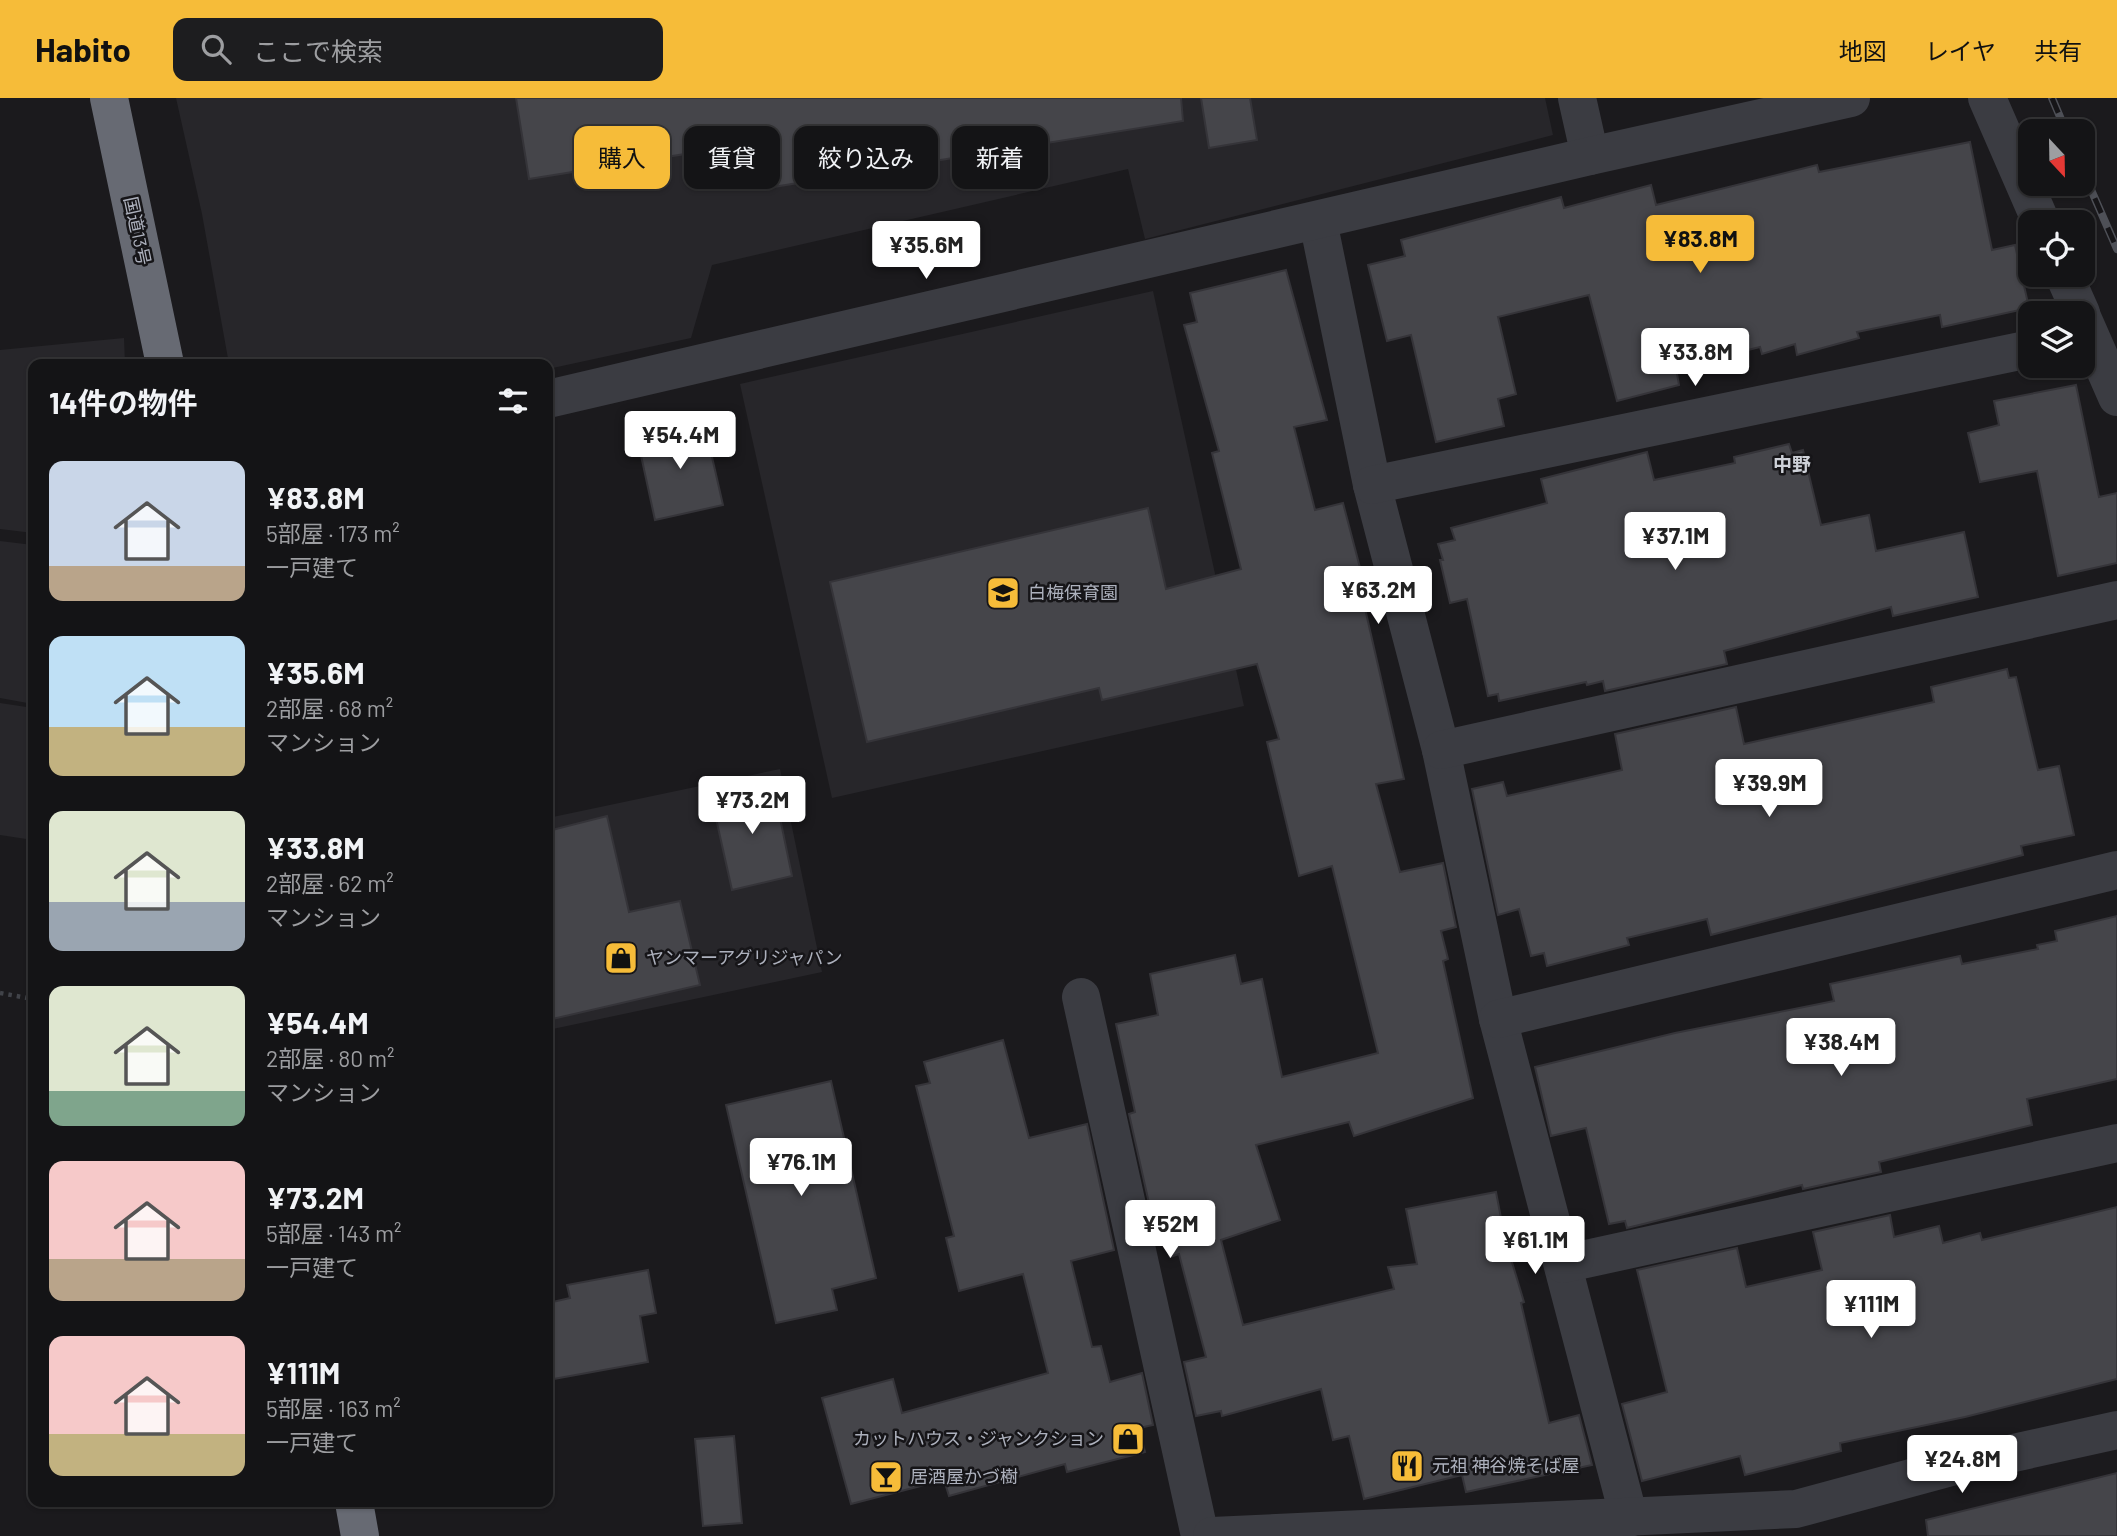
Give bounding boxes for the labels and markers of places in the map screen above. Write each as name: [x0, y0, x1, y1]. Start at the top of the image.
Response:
pin: ¥83.8M: [1643, 216, 1757, 275]
pin: ¥35.6M: [869, 222, 983, 281]
pin: ¥33.8M: [1638, 328, 1752, 388]
pin: ¥54.4M: [623, 412, 737, 471]
pin: ¥37.1M: [1618, 512, 1732, 572]
pin: ¥63.2M: [1321, 566, 1435, 626]
school or university icon: 白梅保育園: [984, 574, 1022, 612]
place label: 白梅保育園: [1028, 581, 1118, 603]
pin: ¥39.9M: [1712, 760, 1826, 819]
pin: ¥73.2M: [695, 776, 809, 836]
shop icon: ヤンマーアグリジャパン: [602, 939, 640, 977]
place label: ヤンマーアグリジャパン: [646, 946, 842, 968]
pin: ¥38.4M: [1784, 1018, 1898, 1078]
pin: ¥76.1M: [744, 1138, 858, 1198]
pin: ¥52M: [1129, 1200, 1211, 1260]
pin: ¥61.1M: [1478, 1216, 1592, 1276]
pin: ¥111M: [1822, 1280, 1920, 1340]
shop icon: カットハウス・ジャンクション: [1109, 1420, 1147, 1458]
place label: カットハウス・ジャンクション: [853, 1427, 1104, 1449]
pin: ¥24.8M: [1905, 1436, 2019, 1495]
restaurant icon: 元祖 神谷焼そば屋: [1388, 1447, 1426, 1485]
place label: 元祖 神谷焼そば屋: [1432, 1454, 1580, 1476]
bar icon: 居酒屋かづ樹: [867, 1458, 905, 1496]
place label: 居酒屋かづ樹: [910, 1465, 1018, 1487]

